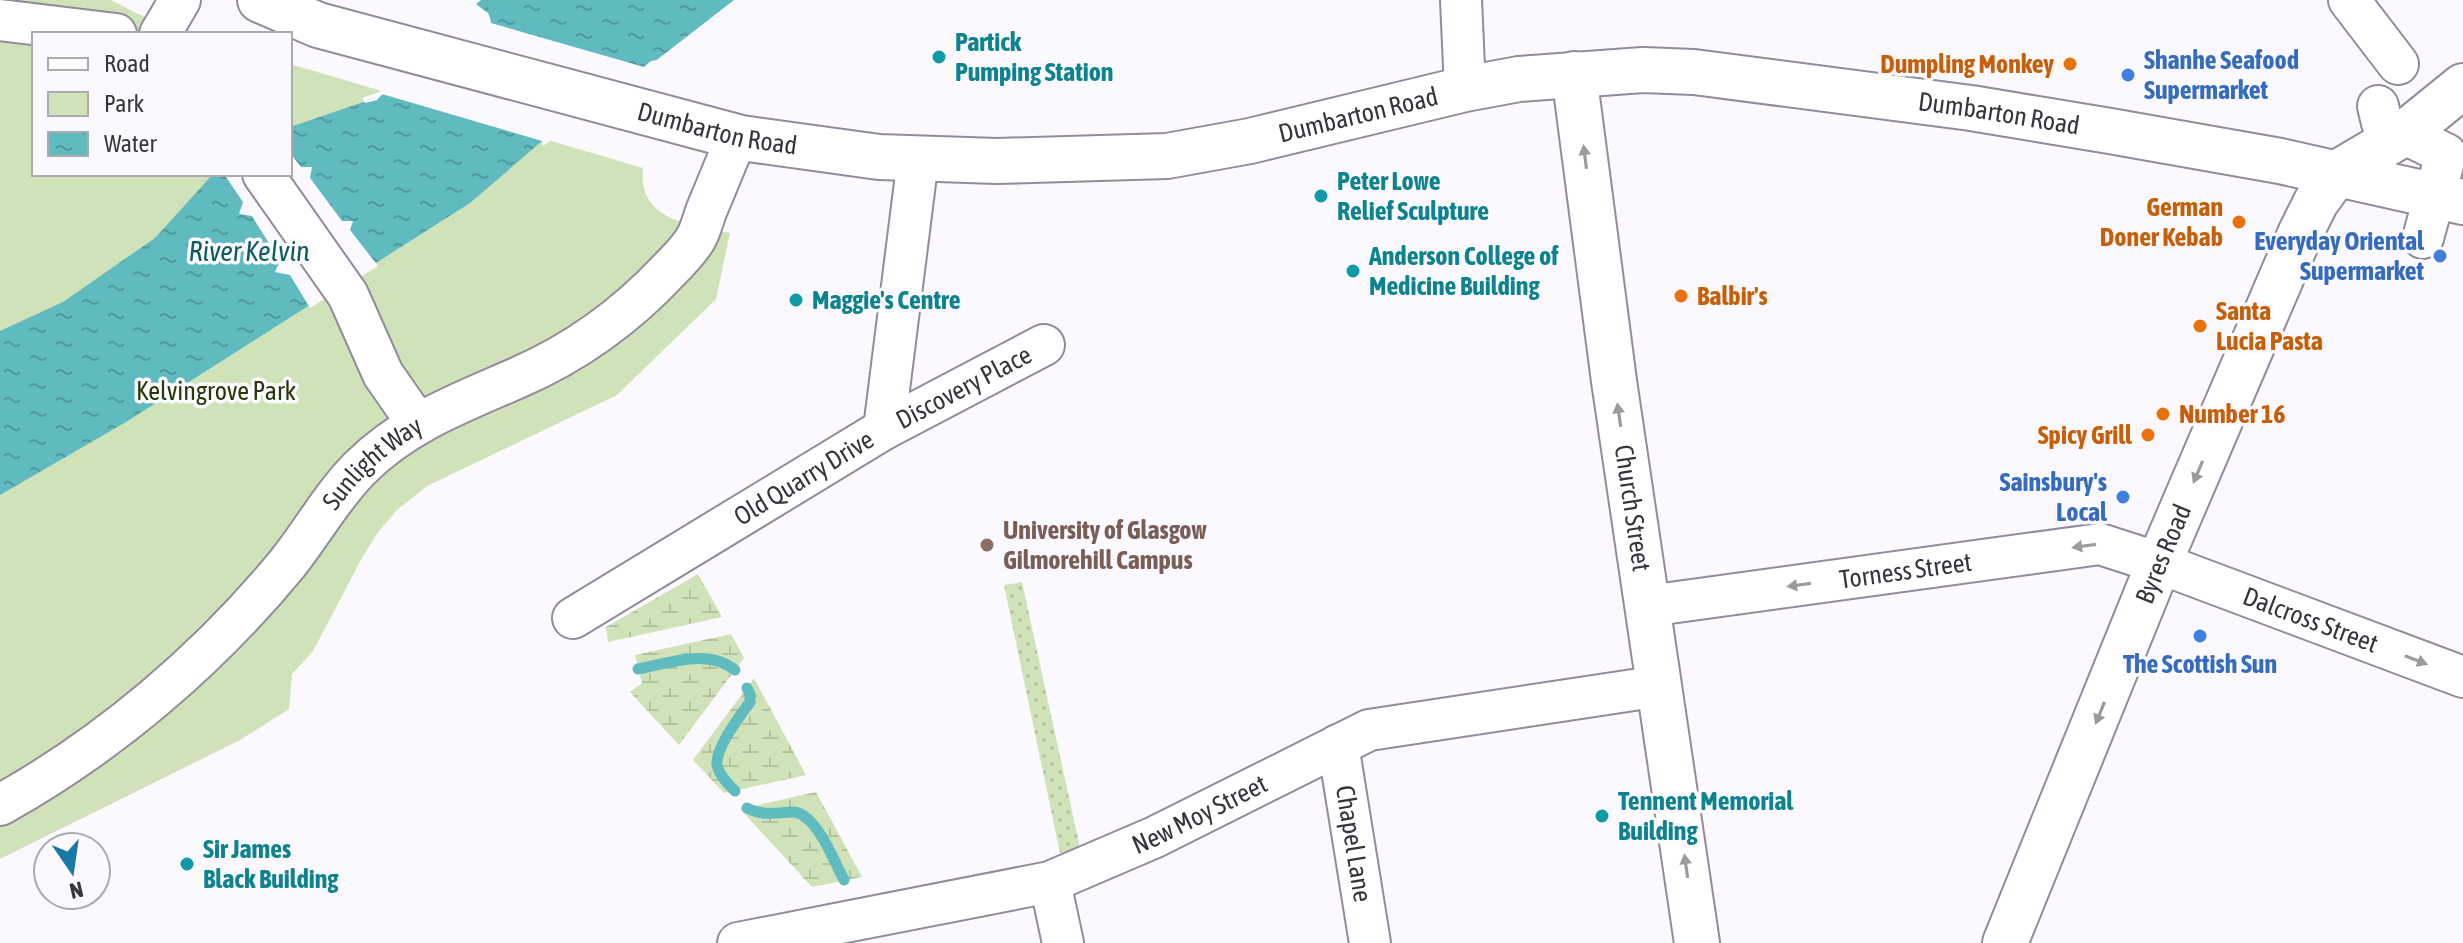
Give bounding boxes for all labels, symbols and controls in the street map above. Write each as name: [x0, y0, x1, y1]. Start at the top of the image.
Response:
place label: Partick Pumping Station: [955, 27, 1113, 87]
legend: [32, 32, 292, 176]
place label: Shanhe Seafood Supermarket: [2144, 45, 2299, 105]
marker: Partick Pumping Station: [930, 48, 948, 66]
place label: Dumpling Monkey: [1880, 49, 2054, 79]
text: Road: [104, 50, 150, 77]
marker: Dumpling Monkey: [2061, 55, 2079, 73]
marker: Shanhe Seafood Supermarket: [2119, 66, 2137, 84]
street label: Dumbarton Road: [1275, 81, 1441, 149]
street label: Dumbarton Road: [1916, 86, 2082, 141]
text: Park: [104, 90, 145, 117]
street label: Dumbarton Road: [634, 96, 799, 161]
text: Water: [104, 130, 157, 157]
one-way arrow: [1578, 144, 1591, 169]
place label: Peter Lowe Relief Sculpture: [1337, 166, 1489, 226]
marker: Peter Lowe Relief Sculpture: [1312, 187, 1330, 205]
place label: German Doner Kebab: [2100, 192, 2223, 252]
marker: German Doner Kebab: [2230, 213, 2248, 231]
place label: Everyday Oriental Supermarket: [2254, 226, 2425, 286]
water label: River Kelvin: [188, 235, 310, 267]
place label: Anderson College of Medicine Building: [1368, 241, 1559, 301]
marker: Everyday Oriental Supermarket: [2431, 247, 2449, 265]
marker: Anderson College of Medicine Building: [1344, 262, 1362, 280]
place label: Balbir's: [1697, 281, 1768, 311]
place label: Maggie's Centre: [812, 285, 961, 315]
marker: Balbir's: [1672, 287, 1690, 305]
marker: Maggie's Centre: [787, 291, 805, 309]
place label: Santa Lucia Pasta: [2216, 296, 2323, 356]
marker: Santa Lucia Pasta: [2191, 317, 2209, 335]
street label: Discovery Place: [891, 339, 1036, 435]
park label: Kelvingrove Park: [136, 376, 296, 406]
place label: Number 16: [2179, 399, 2285, 429]
one-way arrow: [1612, 402, 1625, 427]
marker: Number 16: [2154, 405, 2172, 423]
street label: Sunlight Way: [316, 410, 428, 515]
place label: Spicy Grill: [2038, 420, 2133, 450]
street label: Old Quarry Drive: [729, 424, 879, 532]
marker: Spicy Grill: [2139, 426, 2157, 444]
street label: Church Street: [1609, 443, 1657, 573]
one-way arrow: [2192, 460, 2205, 484]
place label: Sainsbury's Local: [2000, 467, 2108, 527]
marker: Sainsbury's Local: [2114, 488, 2132, 506]
street label: Byres Road: [2129, 500, 2197, 608]
place label: University of Glasgow Gilmorehill Campus: [1003, 515, 1207, 575]
marker: University of Glasgow Gilmorehill Campus: [978, 536, 996, 554]
one-way arrow: [2071, 540, 2096, 553]
street label: Torness Street: [1838, 547, 1974, 595]
one-way arrow: [1786, 579, 1811, 592]
street label: Dalcross Street: [2239, 581, 2382, 659]
marker: The Scottish Sun: [2191, 627, 2209, 645]
place label: The Scottish Sun: [2123, 649, 2277, 679]
one-way arrow: [2404, 654, 2428, 667]
one-way arrow: [2093, 701, 2106, 725]
street label: New Moy Street: [1127, 768, 1272, 860]
street label: Chapel Lane: [1330, 783, 1378, 904]
place label: Tennent Memorial Building: [1618, 786, 1794, 846]
marker: Tennent Memorial Building: [1593, 807, 1611, 825]
north arrow: [32, 831, 112, 911]
place label: Sir James Black Building: [203, 834, 339, 894]
one-way arrow: [1679, 853, 1692, 878]
marker: Sir James Black Building: [178, 855, 196, 873]
text: N: [67, 876, 86, 905]

